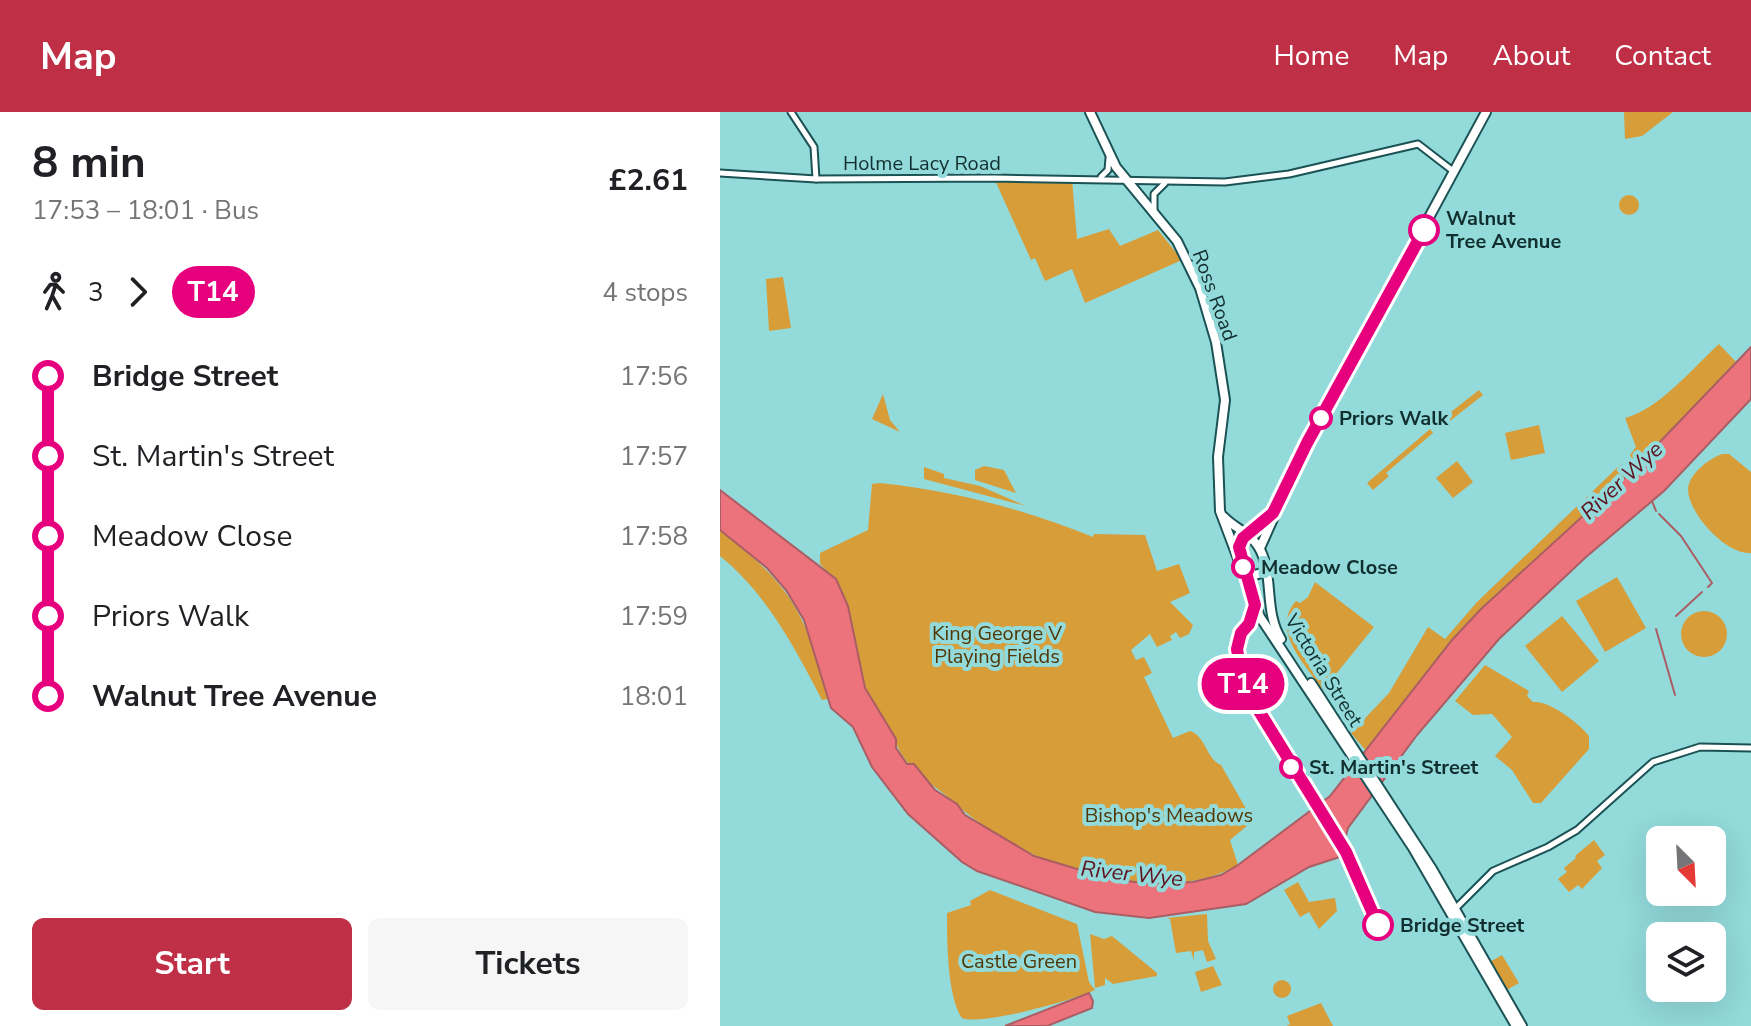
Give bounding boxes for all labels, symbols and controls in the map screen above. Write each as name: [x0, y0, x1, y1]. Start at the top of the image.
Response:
text: Map: [40, 31, 117, 82]
text: Home: [1274, 37, 1349, 75]
text: Map: [1393, 37, 1448, 75]
text: About: [1492, 37, 1570, 75]
text: Contact: [1614, 37, 1711, 75]
text: 8 min: [32, 133, 146, 193]
street label: Holme Lacy Road: [843, 150, 1001, 177]
text: £2.61: [609, 160, 688, 201]
text: 17:53 – 18:01 · Bus: [32, 193, 259, 228]
place label: Walnut Tree Avenue: [1446, 205, 1561, 255]
marker: Walnut Tree Avenue: [1409, 215, 1439, 245]
street label: Ross Road: [1186, 246, 1243, 345]
icon: walk: [32, 270, 76, 314]
icon: forward: [116, 270, 160, 314]
text: T14: [188, 273, 239, 311]
text: 3: [88, 275, 104, 310]
text: 4 stops: [602, 275, 688, 310]
text: Bridge Street: [92, 356, 278, 397]
text: 17:56: [620, 359, 688, 394]
place label: Priors Walk: [1339, 405, 1450, 432]
marker: Priors Walk: [1310, 407, 1332, 429]
water label: River Wye: [1574, 435, 1670, 527]
text: St. Martin's Street: [92, 436, 334, 477]
text: 17:57: [620, 439, 688, 474]
text: Meadow Close: [92, 516, 292, 557]
text: 17:58: [620, 519, 688, 554]
place label: Meadow Close: [1261, 554, 1398, 581]
marker: Meadow Close: [1232, 556, 1254, 578]
text: Priors Walk: [92, 596, 249, 637]
text: 17:59: [620, 599, 688, 634]
street label: Victoria Street: [1278, 608, 1369, 732]
park label: King George V Playing Fields: [932, 620, 1062, 670]
line badge: T14: [1197, 658, 1289, 710]
text: T14: [1218, 665, 1269, 703]
text: Walnut Tree Avenue: [92, 676, 377, 717]
text: 18:01: [620, 679, 688, 714]
place label: St. Martin's Street: [1309, 754, 1479, 781]
marker: St. Martin's Street: [1280, 756, 1302, 778]
park label: Bishop's Meadows: [1085, 802, 1253, 829]
north arrow: [1646, 826, 1726, 906]
map controls: [1646, 826, 1726, 1002]
water label: River Wye: [1079, 854, 1185, 894]
marker: Bridge Street: [1363, 910, 1393, 940]
place label: Bridge Street: [1400, 912, 1525, 939]
button: Start: [32, 918, 352, 1010]
button: Tickets: [368, 918, 688, 1010]
button: layers: [1646, 922, 1726, 1002]
park label: Castle Green: [961, 948, 1077, 975]

